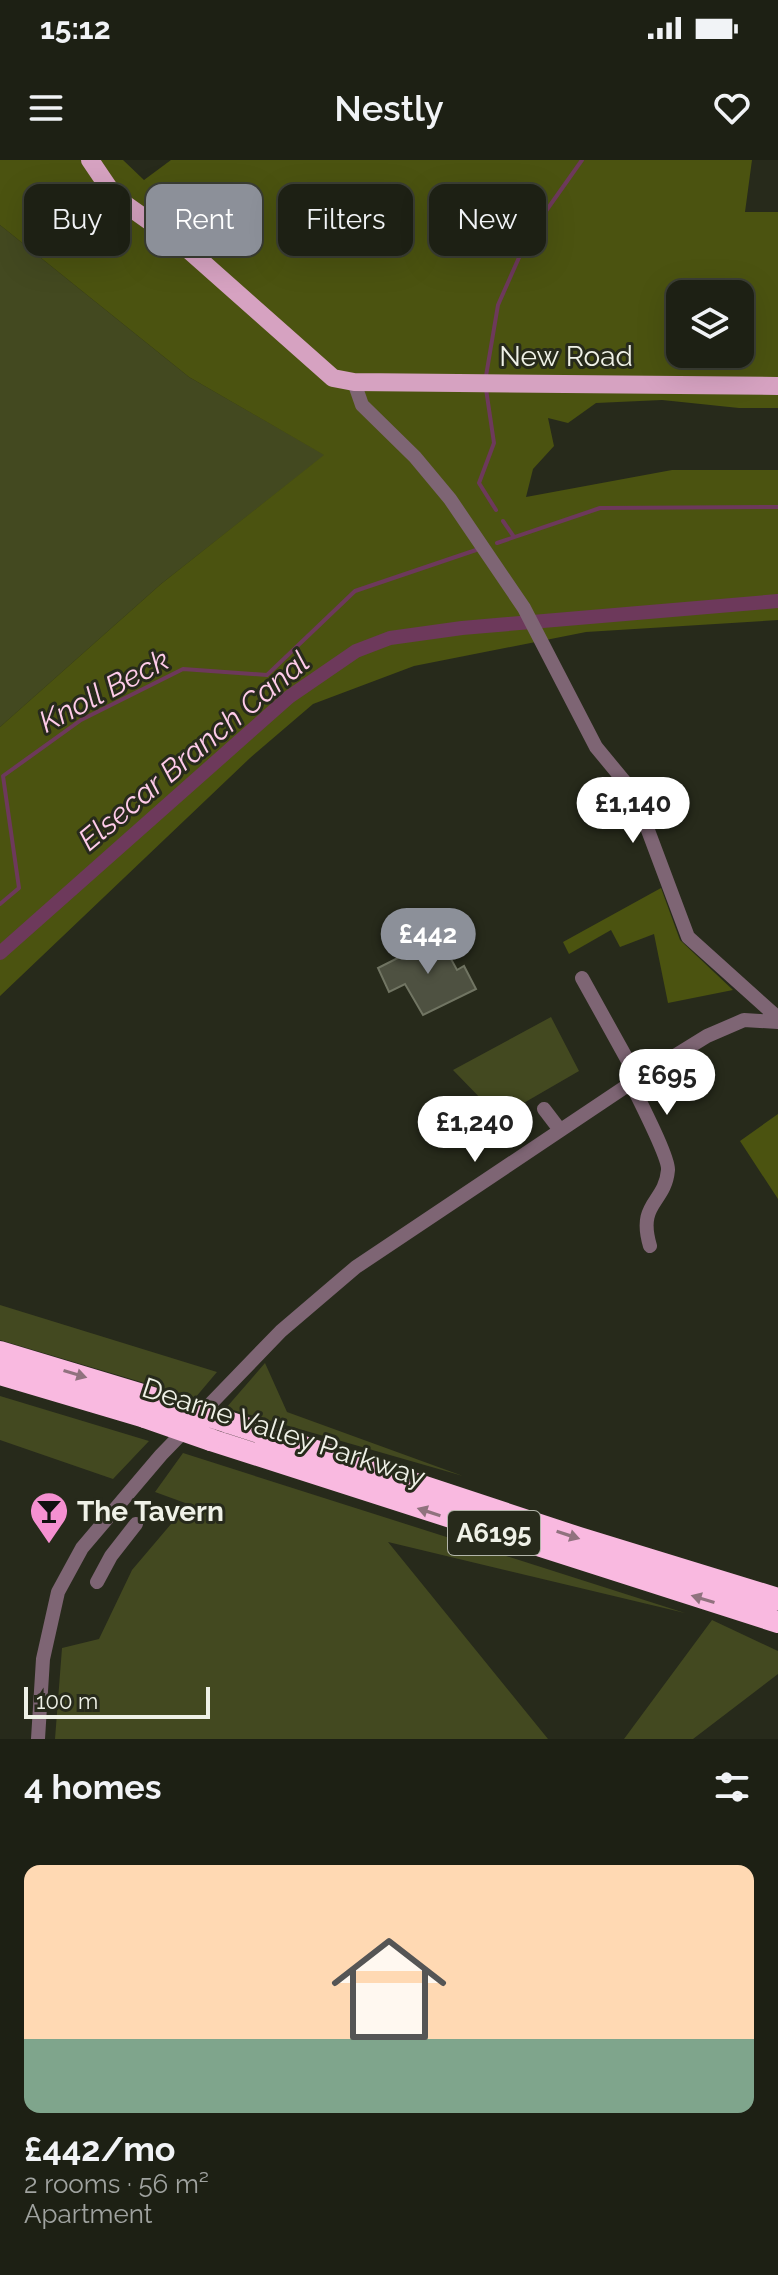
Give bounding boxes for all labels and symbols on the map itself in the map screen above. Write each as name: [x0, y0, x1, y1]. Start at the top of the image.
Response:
street label: New Road: [499, 340, 633, 373]
water label: Knoll Beck: [33, 642, 175, 739]
water label: Elsecar Branch Canal: [71, 644, 316, 857]
pin: £1,140: [568, 777, 698, 845]
pin: £442: [381, 908, 475, 976]
pin: £695: [620, 1049, 714, 1117]
pin: £1,240: [410, 1096, 540, 1164]
one-way arrow: [63, 1368, 87, 1381]
street label: Dearne Valley Parkway: [138, 1371, 430, 1494]
bar icon: The Tavern: [28, 1490, 70, 1545]
place label: The Tavern: [77, 1495, 224, 1528]
one-way arrow: [417, 1505, 441, 1517]
road number: A6195: [448, 1511, 540, 1555]
one-way arrow: [557, 1529, 581, 1541]
one-way arrow: [691, 1592, 715, 1605]
scale bar: [24, 1683, 210, 1719]

